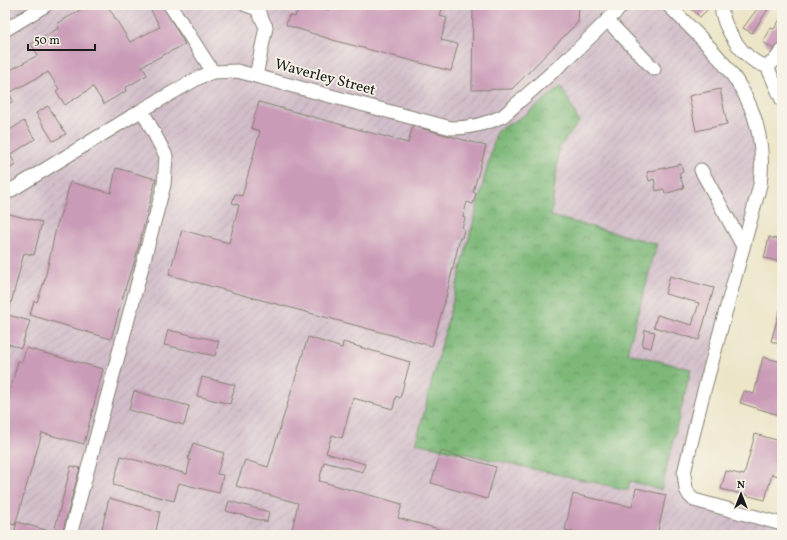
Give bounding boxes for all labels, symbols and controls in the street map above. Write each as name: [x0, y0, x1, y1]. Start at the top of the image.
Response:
scale bar: [28, 26, 95, 52]
text: 50 m: [34, 33, 60, 49]
street label: Waverley Street: [272, 54, 378, 102]
north arrow: [721, 474, 761, 514]
text: N: [737, 478, 745, 493]

